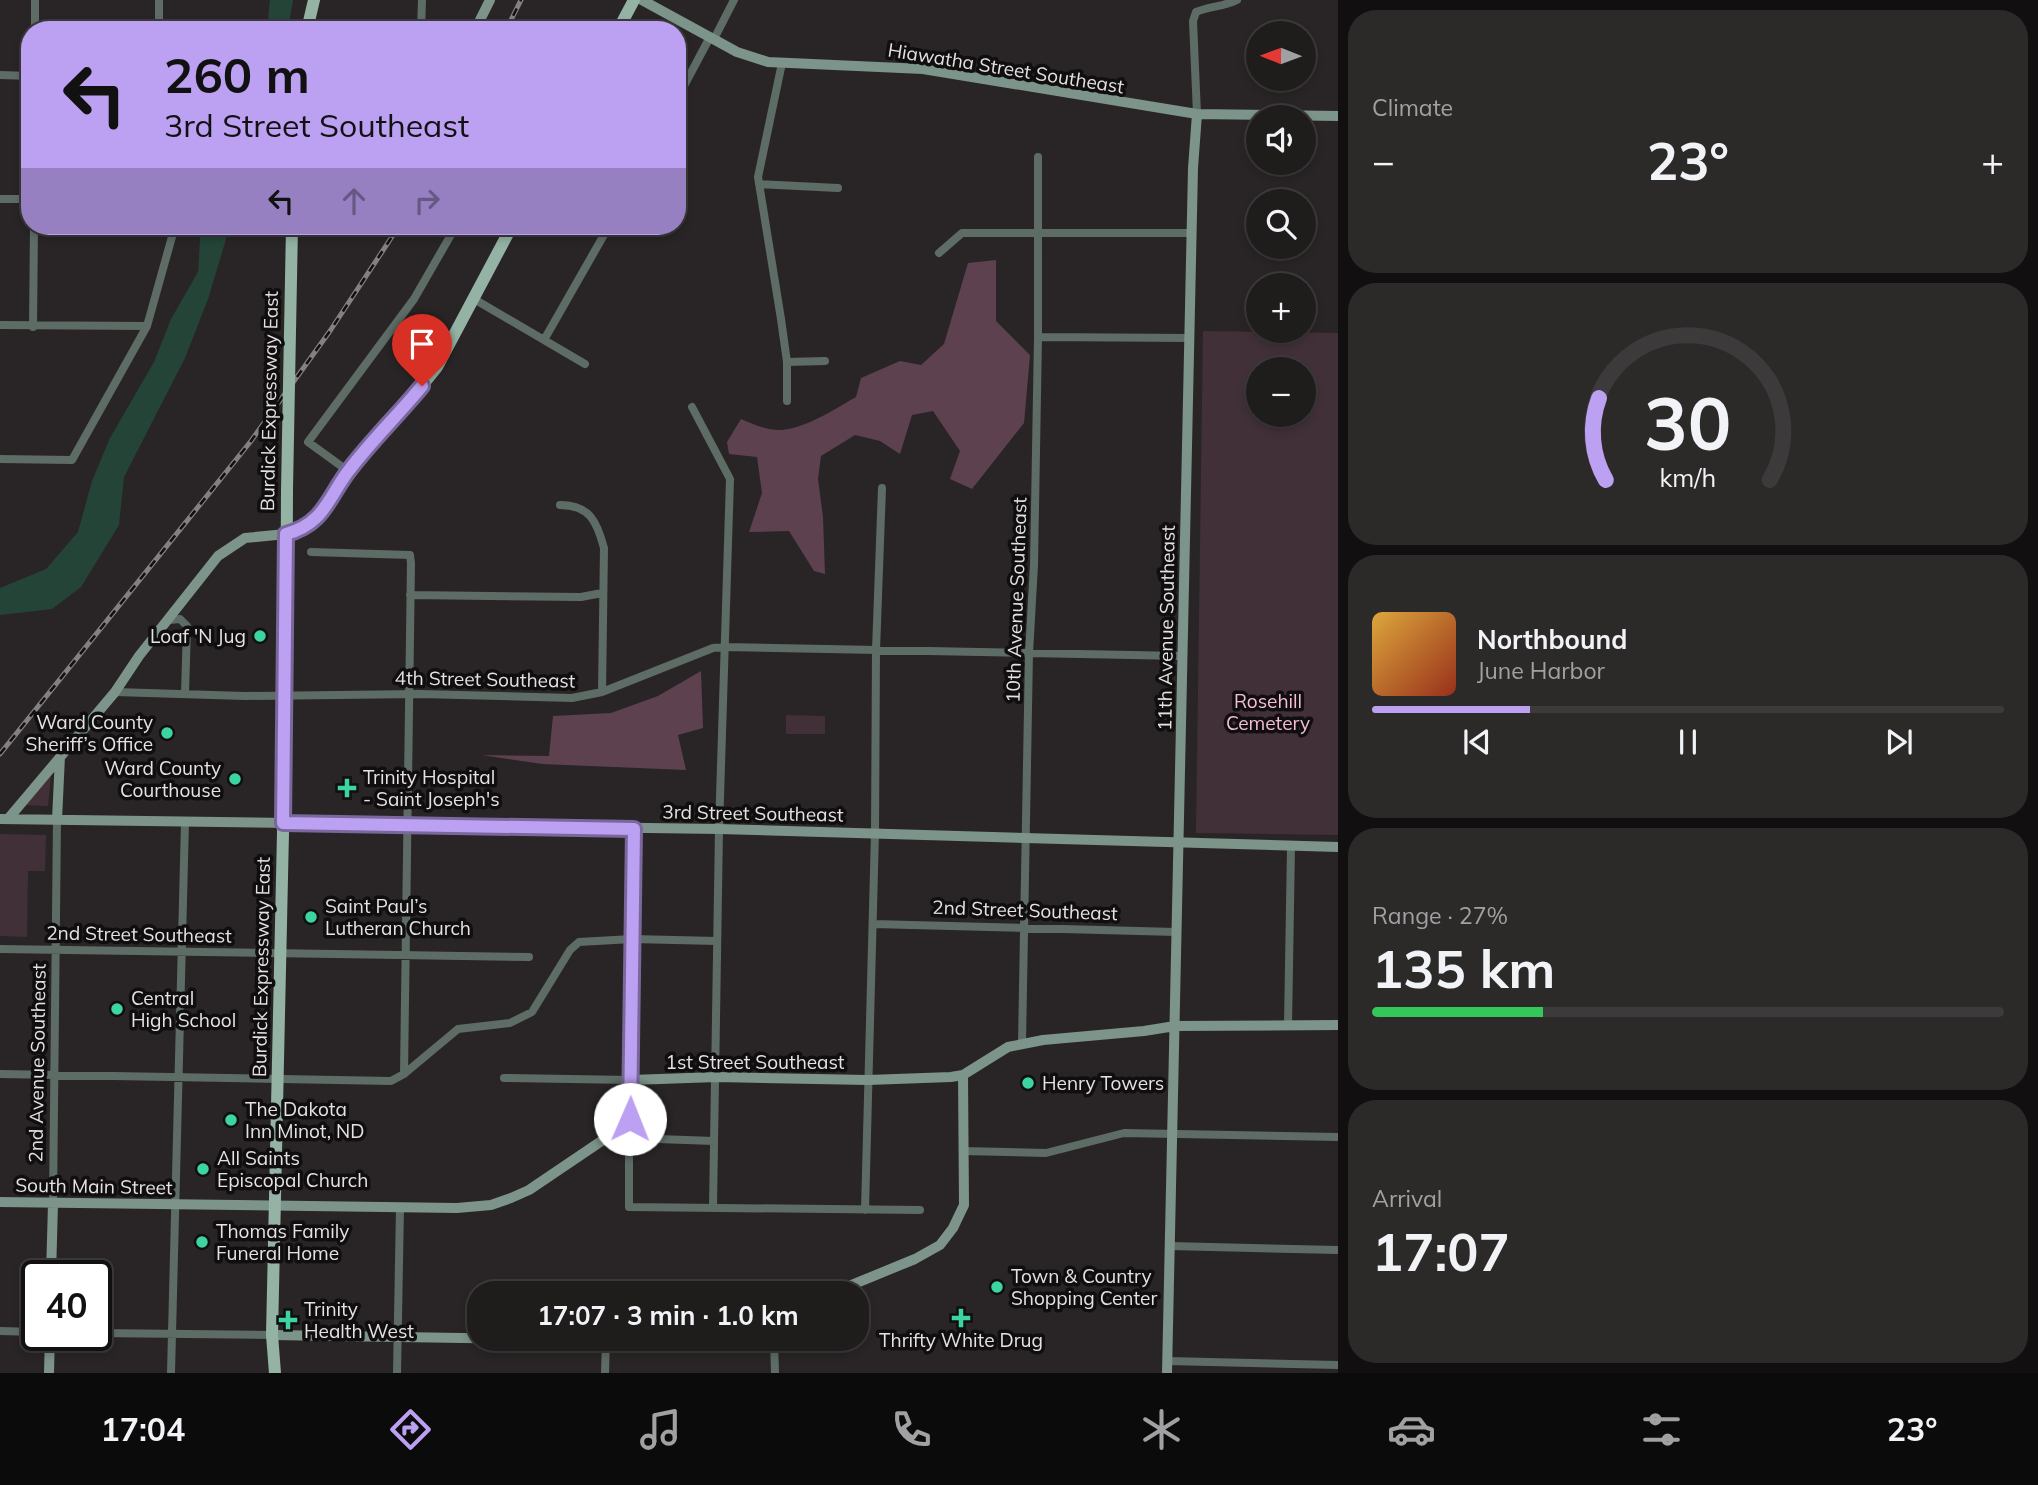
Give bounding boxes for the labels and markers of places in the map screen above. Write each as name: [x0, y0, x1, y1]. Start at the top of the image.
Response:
pin: [392, 314, 452, 386]
place label: Loaf 'N Jug: [150, 624, 246, 648]
marker: Loaf 'N Jug: [252, 628, 268, 644]
place label: Ward County Sheriff’s Office: [25, 710, 153, 756]
marker: Ward County Sheriff’s Office: [159, 725, 175, 741]
place label: Ward County Courthouse: [104, 756, 221, 802]
place label: Trinity Hospital - Saint Joseph's: [363, 765, 500, 811]
marker: Ward County Courthouse: [227, 771, 243, 787]
marker: Trinity Hospital - Saint Joseph's: [337, 778, 357, 798]
place label: Saint Paul’s Lutheran Church: [325, 894, 471, 940]
marker: Saint Paul’s Lutheran Church: [303, 909, 319, 925]
place label: Central High School: [131, 986, 236, 1032]
marker: Central High School: [109, 1001, 125, 1017]
place label: Henry Towers: [1042, 1071, 1164, 1095]
marker: Henry Towers: [1020, 1075, 1036, 1091]
place label: The Dakota Inn Minot, ND: [245, 1097, 364, 1143]
marker: The Dakota Inn Minot, ND: [223, 1112, 239, 1128]
place label: All Saints Episcopal Church: [217, 1146, 368, 1192]
marker: All Saints Episcopal Church: [195, 1161, 211, 1177]
place label: Thomas Family Funeral Home: [216, 1219, 349, 1265]
marker: Thomas Family Funeral Home: [194, 1234, 210, 1250]
place label: Town & Country Shopping Center: [1011, 1264, 1157, 1310]
marker: Town & Country Shopping Center: [989, 1279, 1005, 1295]
place label: Trinity Health West: [304, 1297, 414, 1343]
marker: Trinity Health West: [278, 1310, 298, 1330]
marker: Thrifty White Drug: [953, 1310, 969, 1326]
place label: Thrifty White Drug: [879, 1328, 1043, 1352]

